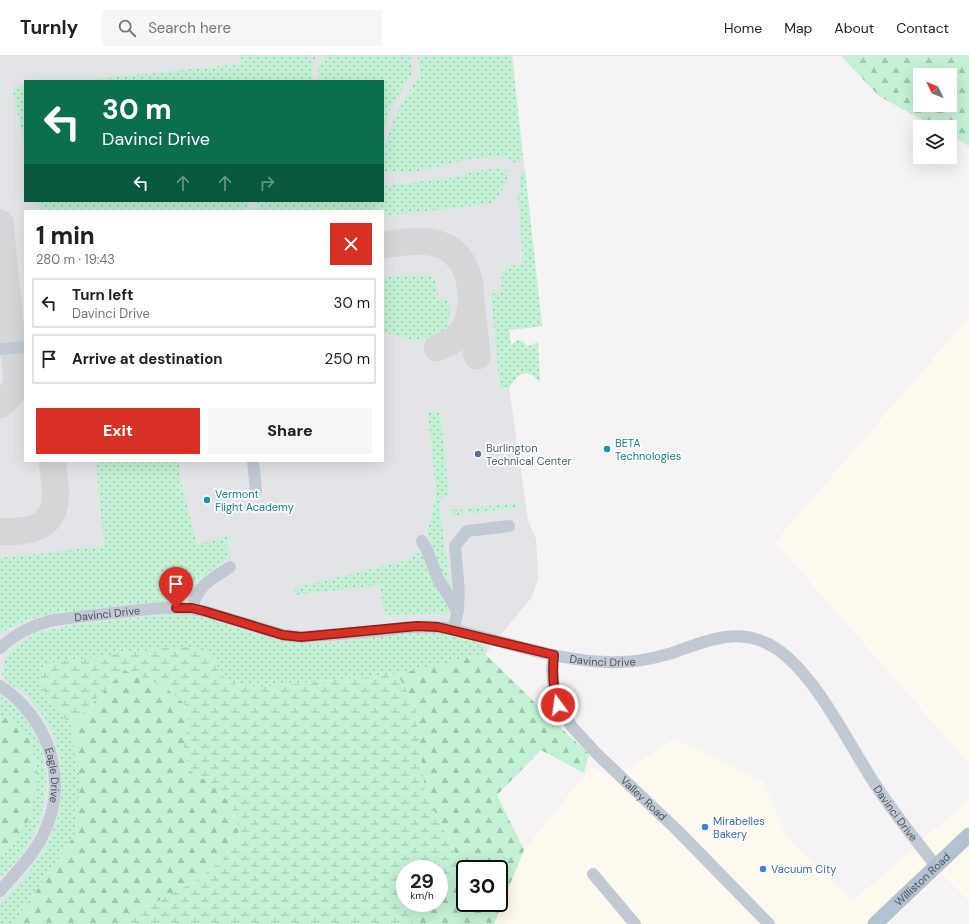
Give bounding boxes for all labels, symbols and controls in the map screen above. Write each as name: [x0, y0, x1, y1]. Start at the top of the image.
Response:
search box: [102, 10, 382, 46]
text: Turnly: [20, 15, 78, 40]
icon: search: [116, 17, 138, 39]
text: Search here: [148, 18, 231, 38]
text: Home: [724, 19, 762, 37]
text: Map: [784, 19, 812, 37]
text: About: [834, 19, 874, 37]
text: Contact: [896, 19, 949, 37]
north arrow: [913, 68, 957, 112]
map controls: [913, 68, 957, 164]
text: 30 m: [102, 91, 172, 128]
icon: left: [36, 96, 88, 148]
button: layers: [913, 120, 957, 164]
text: Davinci Drive: [102, 127, 210, 151]
icon: left: [130, 172, 152, 194]
icon: ahead: [172, 172, 194, 194]
icon: ahead: [214, 172, 236, 194]
icon: right: [256, 172, 278, 194]
text: 1 min: [36, 220, 95, 251]
button: close: [330, 223, 372, 265]
text: 280 m · 19:43: [36, 251, 115, 268]
text: Turn left: [72, 285, 133, 305]
icon: left: [38, 292, 60, 314]
text: 30 m: [334, 293, 370, 313]
text: Davinci Drive: [72, 305, 150, 322]
icon: arrive: [38, 348, 60, 370]
text: Arrive at destination: [72, 349, 223, 369]
text: 250 m: [325, 349, 370, 369]
button: Exit: [36, 408, 200, 454]
button: Share: [208, 408, 372, 454]
place label: BETA Technologies: [615, 436, 681, 463]
place label: Burlington Technical Center: [486, 441, 572, 468]
marker: BETA Technologies: [602, 444, 612, 454]
marker: Burlington Technical Center: [473, 449, 483, 459]
place label: Vermont Flight Academy: [215, 487, 294, 514]
marker: Vermont Flight Academy: [202, 495, 212, 505]
pin: [159, 567, 193, 608]
icon: arrive: [165, 573, 187, 595]
street label: Davinci Drive: [73, 603, 141, 624]
street label: Davinci Drive: [569, 651, 636, 669]
position arrow: [537, 684, 579, 726]
street label: Eagle Drive: [42, 746, 62, 804]
street label: Valley Road: [618, 773, 670, 824]
street label: Davinci Drive: [871, 782, 921, 844]
place label: Mirabelles Bakery: [713, 814, 765, 841]
marker: Mirabelles Bakery: [700, 822, 710, 832]
street label: Williston Road: [891, 850, 953, 909]
speed limit sign: 30: [456, 860, 508, 912]
place label: Vacuum City: [771, 862, 836, 876]
marker: Vacuum City: [758, 864, 768, 874]
text: 29: [410, 868, 434, 894]
text: km/h: [410, 889, 434, 902]

